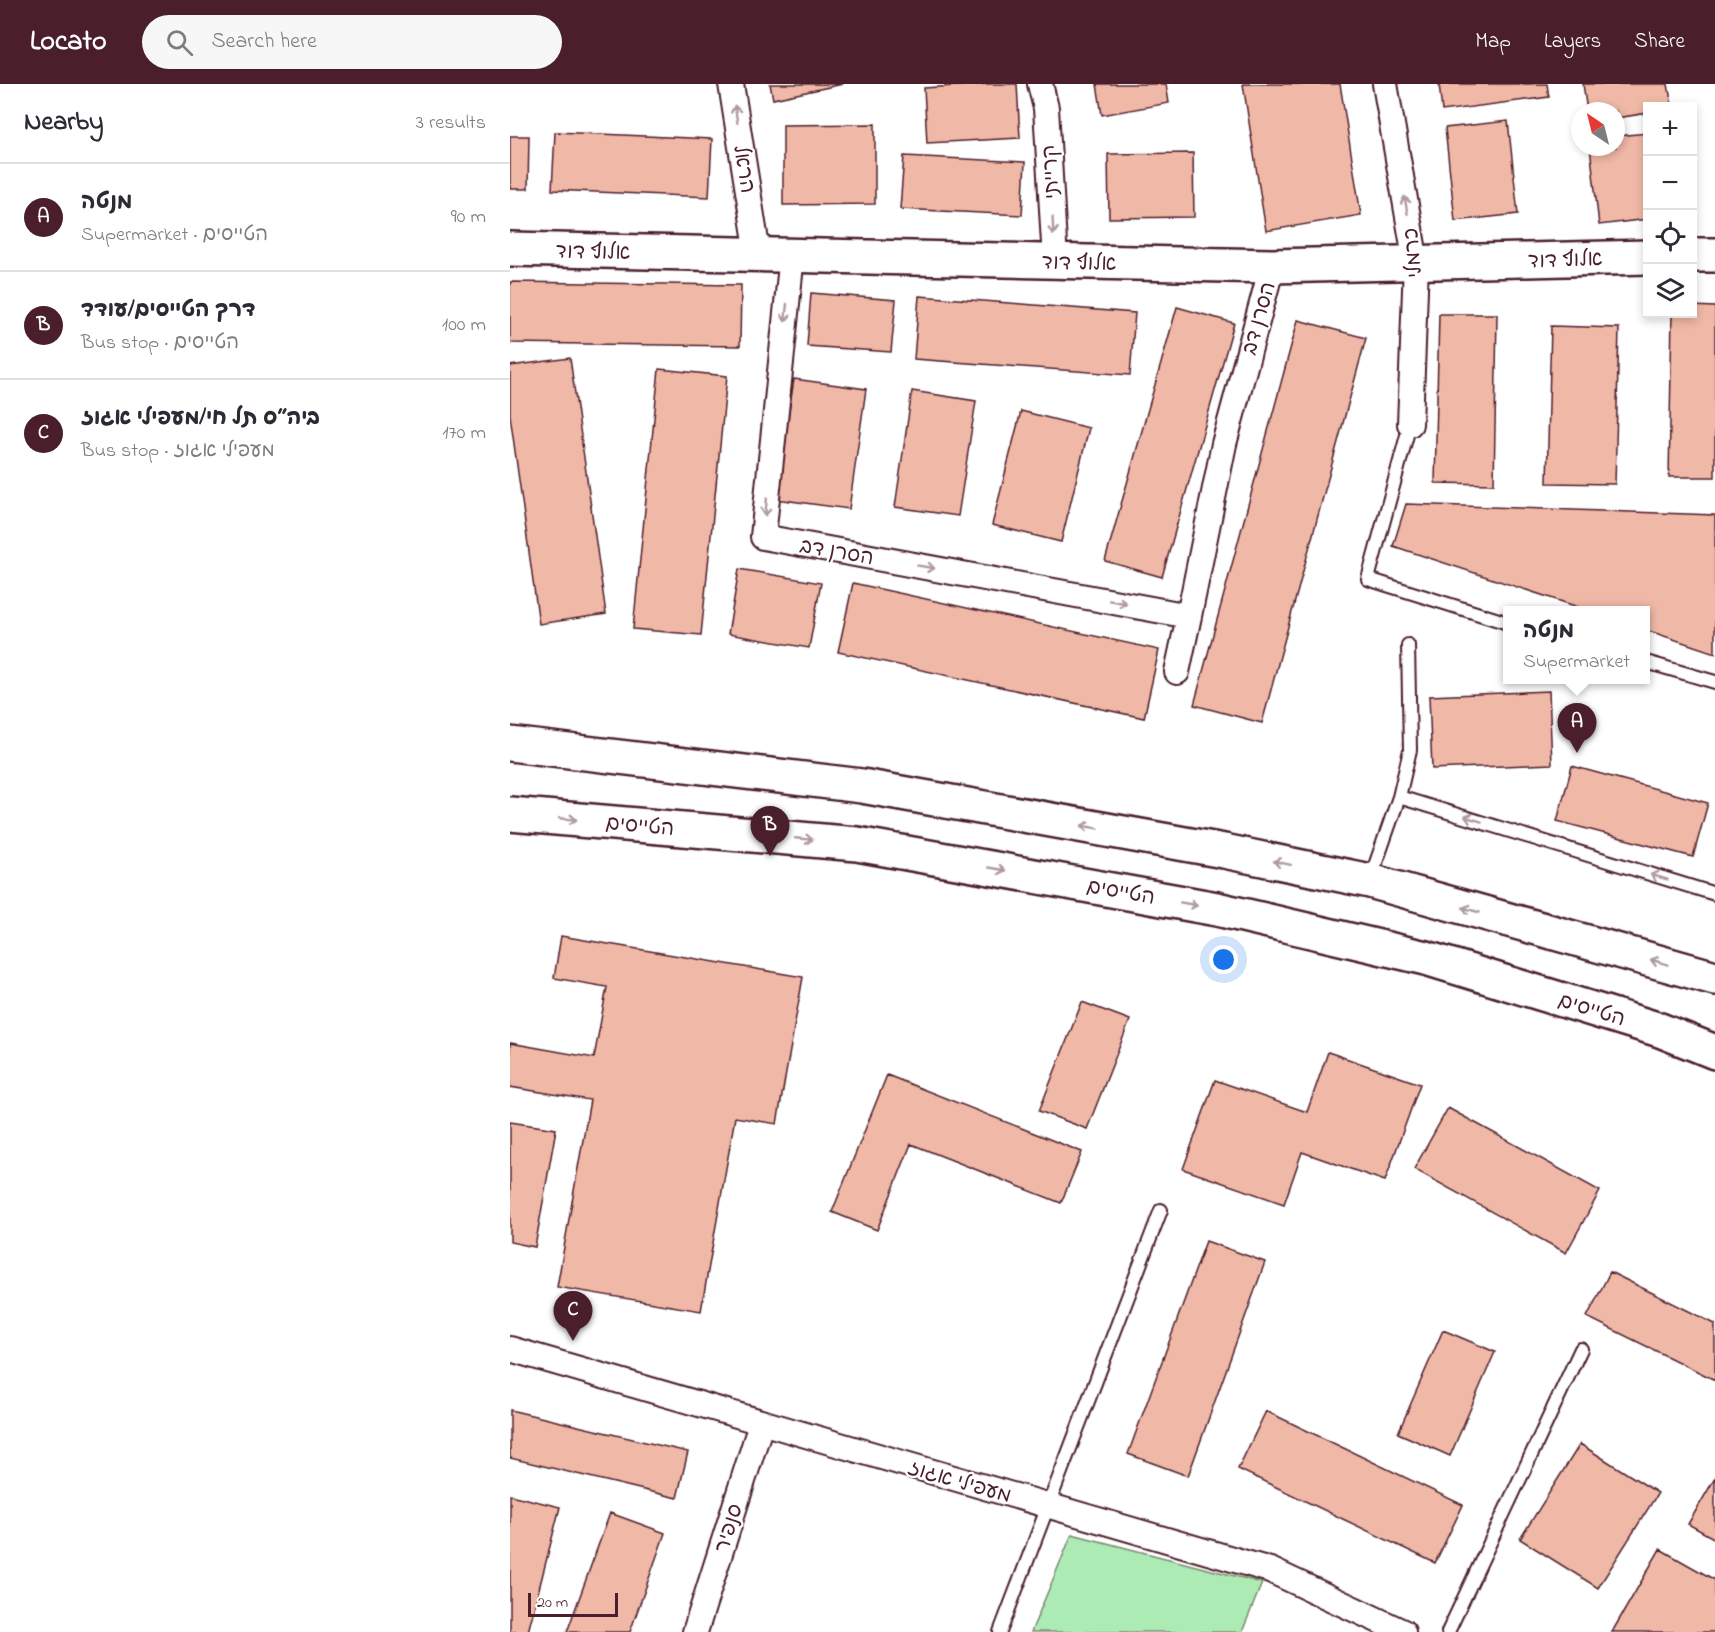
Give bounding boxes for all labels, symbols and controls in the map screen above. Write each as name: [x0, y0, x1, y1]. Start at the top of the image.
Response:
search box: [142, 15, 562, 69]
text: Locato: [30, 22, 106, 63]
icon: search: [163, 26, 196, 59]
text: Search here: [211, 26, 317, 58]
text: Map: [1475, 27, 1511, 57]
text: Layers: [1544, 27, 1601, 57]
text: Share: [1634, 27, 1685, 57]
north arrow: [1571, 102, 1625, 156]
map controls: [1643, 102, 1697, 318]
button: +: [1643, 102, 1697, 156]
text: Nearby: [24, 104, 103, 142]
one-way arrow: [730, 104, 741, 124]
text: 3 results: [416, 109, 486, 138]
street label: הראל: [724, 143, 762, 196]
street label: קרייתי: [1036, 144, 1068, 200]
button: −: [1643, 156, 1697, 210]
text: מנטה: [81, 187, 132, 219]
one-way arrow: [1400, 196, 1411, 216]
text: A: [37, 203, 50, 232]
text: 90 m: [451, 203, 486, 232]
button: locate: [1643, 210, 1697, 264]
one-way arrow: [1047, 215, 1058, 235]
text: Supermarket · הטייסים: [81, 221, 268, 250]
street label: כרמלי: [1397, 227, 1431, 279]
street label: אלוף דוד: [555, 237, 631, 269]
street label: אלוף דוד: [1527, 245, 1603, 277]
street label: אלוף דוד: [1041, 248, 1117, 280]
button: layers: [1643, 264, 1697, 318]
street label: הסרן דב: [1235, 279, 1285, 359]
text: דרך הטייסים/עודד: [81, 295, 256, 327]
one-way arrow: [780, 303, 791, 323]
text: B: [37, 311, 50, 340]
text: 100 m: [442, 311, 486, 340]
text: Bus stop · הטייסים: [81, 329, 239, 358]
text: ביה״ס תל חי/מעפילי אגוז: [81, 403, 320, 435]
text: C: [38, 419, 49, 448]
text: 170 m: [442, 419, 486, 448]
text: Bus stop · מעפילי אגוז: [81, 437, 275, 466]
one-way arrow: [760, 497, 771, 517]
street label: הסרן דב: [797, 532, 876, 574]
one-way arrow: [915, 562, 935, 573]
one-way arrow: [1107, 597, 1127, 608]
popup: [1503, 606, 1650, 684]
text: מנטה: [1523, 616, 1574, 648]
text: Supermarket: [1523, 648, 1630, 677]
pin: A: [1558, 704, 1596, 753]
pin: B: [750, 806, 790, 856]
street label: הטייסים: [604, 809, 675, 845]
one-way arrow: [1464, 813, 1483, 824]
one-way arrow: [558, 814, 578, 825]
one-way arrow: [1081, 821, 1100, 832]
one-way arrow: [794, 834, 814, 845]
one-way arrow: [1272, 857, 1292, 868]
one-way arrow: [987, 864, 1006, 875]
one-way arrow: [1650, 870, 1669, 881]
street label: הטייסים: [1084, 872, 1157, 914]
one-way arrow: [1179, 898, 1198, 909]
one-way arrow: [1462, 904, 1481, 915]
your location: [1209, 945, 1238, 974]
one-way arrow: [1650, 956, 1669, 968]
street label: הטייסים: [1554, 986, 1629, 1035]
pin: C: [554, 1292, 592, 1341]
street label: מעפילי אגוז: [904, 1454, 1015, 1512]
street label: סנפיר: [708, 1500, 752, 1557]
scale bar: [528, 1590, 618, 1618]
text: 20 m: [537, 1591, 568, 1615]

